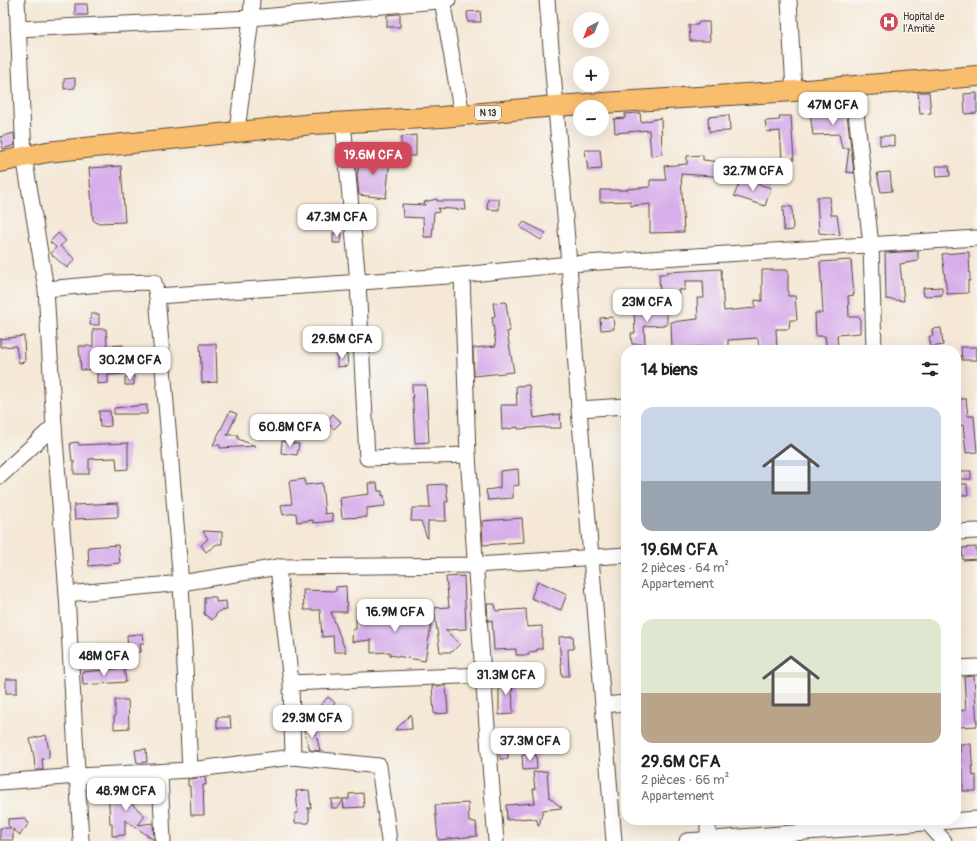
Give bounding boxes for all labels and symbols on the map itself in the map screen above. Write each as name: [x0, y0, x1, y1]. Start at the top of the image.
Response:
hospital icon: Hopital de l'Amitié: [878, 11, 900, 33]
place label: Hopital de l'Amitié: [903, 11, 945, 35]
north arrow: [573, 12, 609, 48]
pin: 47M CFA: [796, 92, 870, 126]
road number: N 13: [475, 106, 501, 120]
pin: 19.6M CFA: [327, 142, 419, 176]
pin: 32.7M CFA: [707, 158, 799, 192]
pin: 47.3M CFA: [291, 204, 383, 238]
pin: 23M CFA: [610, 289, 684, 323]
pin: 29.6M CFA: [296, 326, 388, 360]
pin: 30.2M CFA: [84, 347, 176, 381]
pin: 60.8M CFA: [244, 414, 336, 448]
pin: 16.9M CFA: [349, 599, 441, 633]
pin: 48M CFA: [67, 643, 141, 677]
pin: 31.3M CFA: [460, 662, 552, 696]
pin: 29.3M CFA: [266, 705, 358, 739]
pin: 37.3M CFA: [484, 728, 576, 762]
pin: 48.9M CFA: [80, 778, 172, 812]

